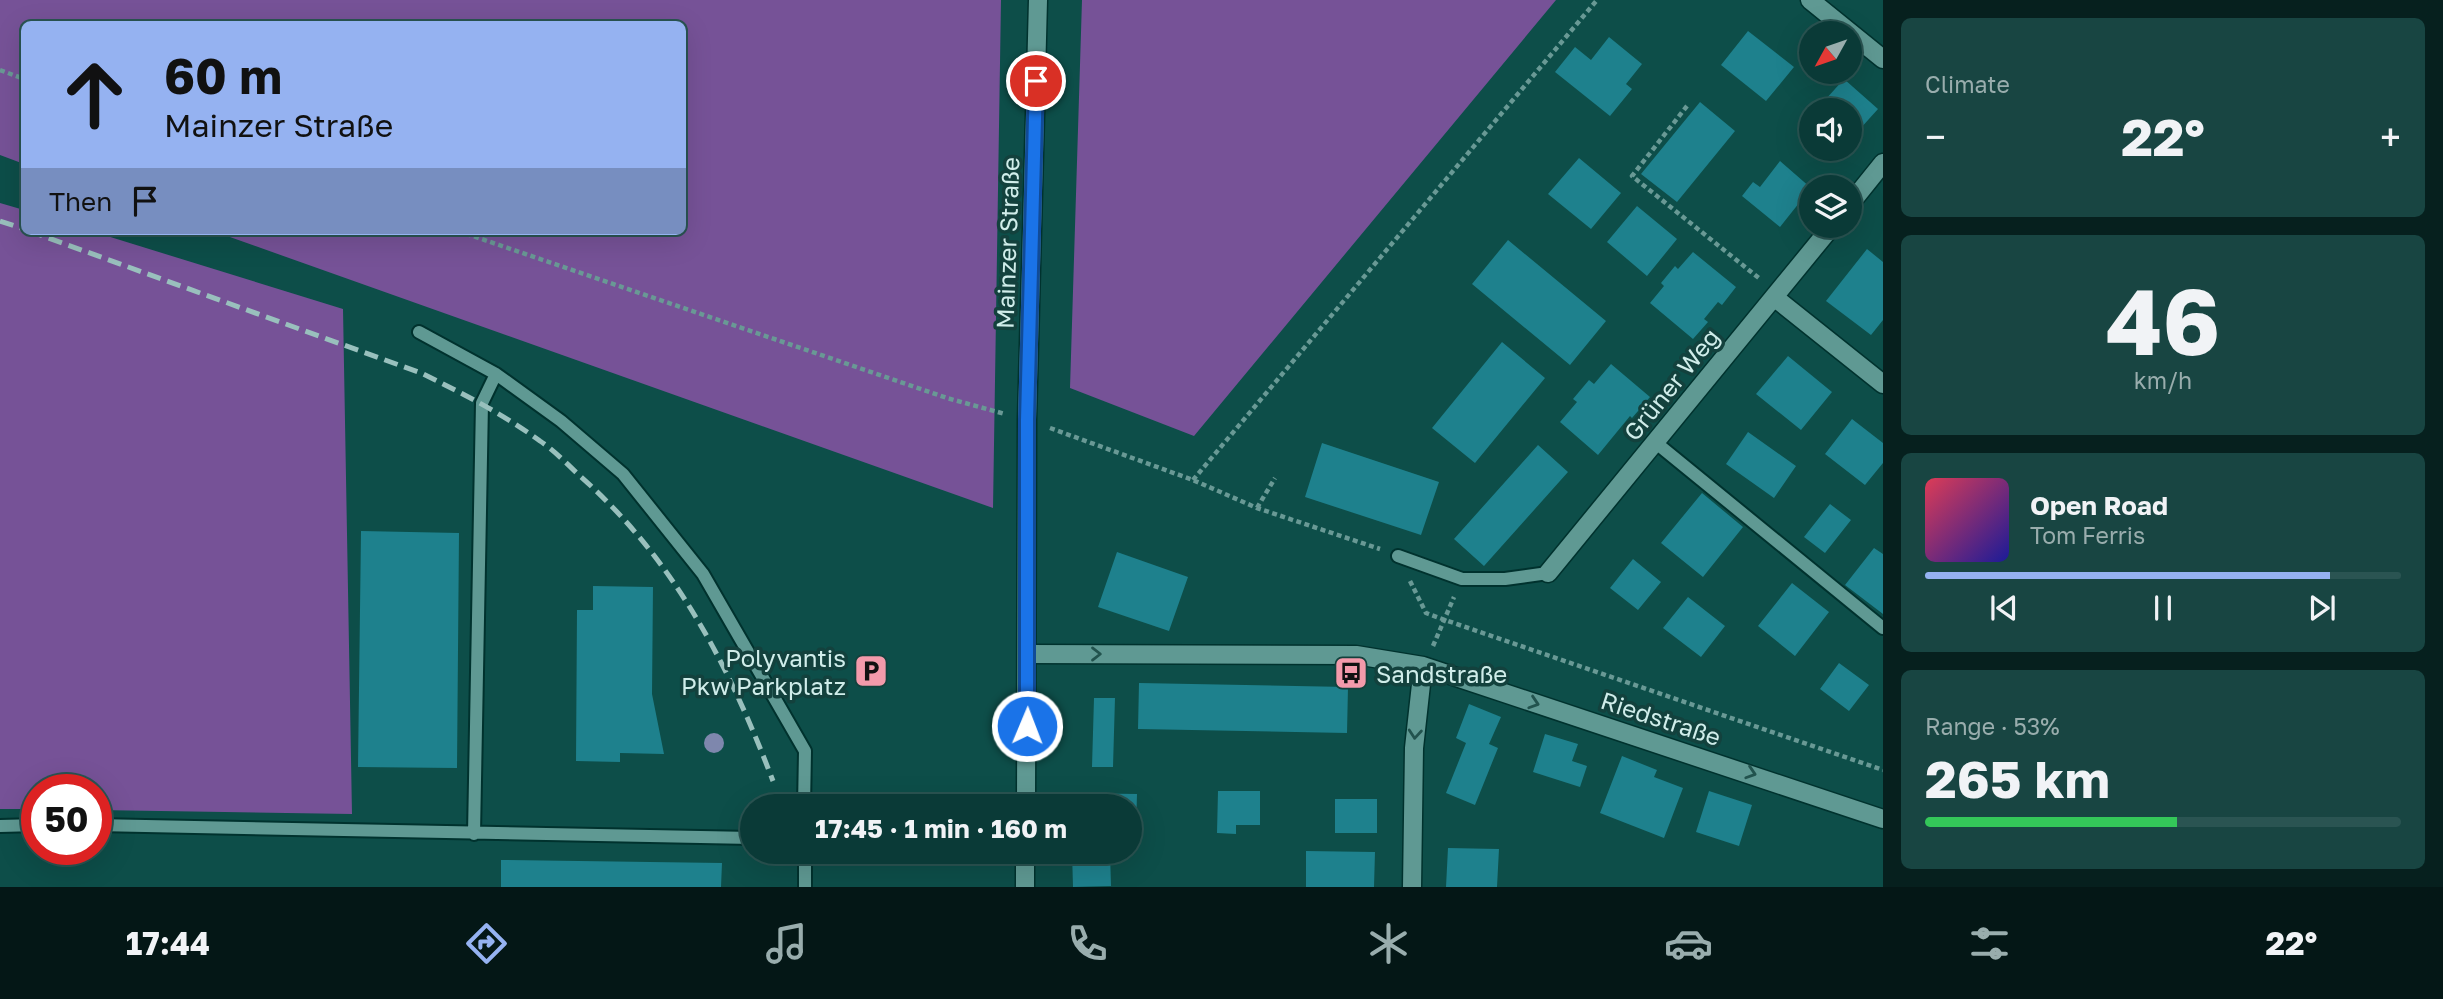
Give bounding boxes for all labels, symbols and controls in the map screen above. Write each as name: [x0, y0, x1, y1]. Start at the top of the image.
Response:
north arrow: [1799, 21, 1862, 84]
map controls: [1799, 21, 1862, 238]
text: 60 m: [164, 46, 282, 105]
icon: ahead: [49, 49, 140, 140]
pin: [1006, 51, 1066, 111]
icon: arrive: [1017, 62, 1055, 100]
text: Climate: [1925, 70, 2010, 98]
button: sound: [1799, 98, 1862, 161]
text: 22°: [2121, 105, 2205, 167]
text: Mainzer Straße: [164, 106, 393, 144]
text: −: [1925, 114, 1946, 159]
text: +: [2380, 114, 2401, 159]
street label: Mainzer Straße: [990, 157, 1024, 329]
button: layers: [1799, 175, 1862, 238]
icon: arrive: [126, 182, 164, 220]
text: Then: [49, 186, 112, 217]
text: 46: [2106, 266, 2220, 375]
street label: Grüner Weg: [1617, 322, 1725, 446]
text: km/h: [2134, 366, 2192, 394]
text: Open Road: [2030, 490, 2168, 521]
text: Tom Ferris: [2030, 521, 2145, 549]
icon: previous: [1985, 589, 2023, 627]
icon: pause: [2144, 589, 2182, 627]
icon: next: [2303, 589, 2341, 627]
place label: Polyvantis Pkw Parkplatz: [681, 643, 846, 700]
one-way arrow: [1092, 646, 1102, 662]
parking icon: Polyvantis Pkw Parkplatz: [852, 652, 890, 690]
bus stop icon: Sandstraße: [1332, 654, 1370, 692]
place label: Sandstraße: [1376, 659, 1507, 688]
street label: Riedstraße: [1597, 685, 1725, 751]
position arrow: [990, 689, 1064, 763]
one-way arrow: [1528, 694, 1540, 709]
text: Range · 53%: [1925, 712, 2060, 740]
one-way arrow: [1408, 728, 1423, 740]
text: 265 km: [1925, 747, 2110, 809]
one-way arrow: [1744, 765, 1756, 780]
speed limit sign: 50: [21, 774, 112, 865]
text: 17:45 · 1 min · 160 m: [815, 813, 1067, 844]
icon: directions: [462, 919, 511, 968]
icon: music: [762, 919, 811, 968]
icon: phone: [1063, 919, 1112, 968]
icon: climate: [1364, 919, 1413, 968]
icon: car: [1664, 919, 1713, 968]
icon: filters: [1965, 919, 2014, 968]
text: 17:44: [126, 924, 210, 962]
text: 22°: [2266, 924, 2317, 962]

